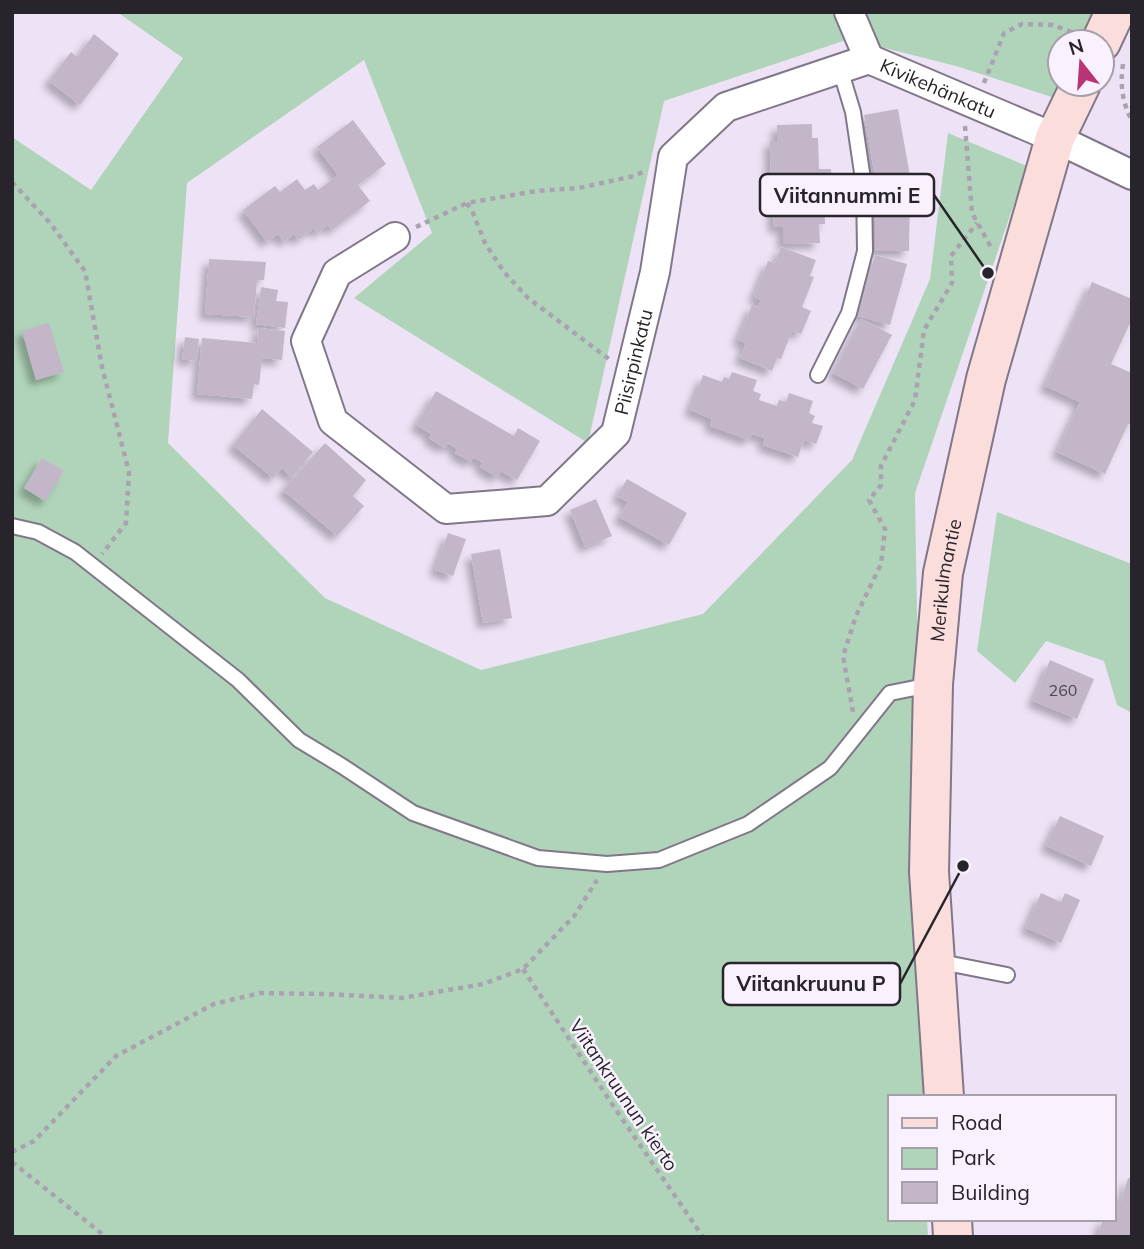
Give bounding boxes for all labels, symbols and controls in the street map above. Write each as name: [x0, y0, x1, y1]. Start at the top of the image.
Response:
north arrow: [1046, 28, 1116, 98]
text: N: [1066, 33, 1086, 60]
street label: Kivikehänkatu: [876, 53, 999, 123]
callout: Viitannummi E: [760, 174, 934, 216]
text: Viitannummi E: [773, 182, 920, 208]
street label: Piisirpinkatu: [609, 307, 658, 417]
street label: Merikulmantie: [925, 517, 967, 643]
house number: 260: [1049, 680, 1077, 700]
callout: Viitankruunu P: [723, 963, 900, 1005]
text: Viitankruunu P: [735, 970, 886, 996]
street label: Viitankruunun kierto: [564, 1015, 684, 1175]
legend: [888, 1095, 1116, 1221]
text: Road: [951, 1109, 1002, 1135]
text: Park: [951, 1144, 995, 1170]
text: Building: [951, 1179, 1030, 1205]

